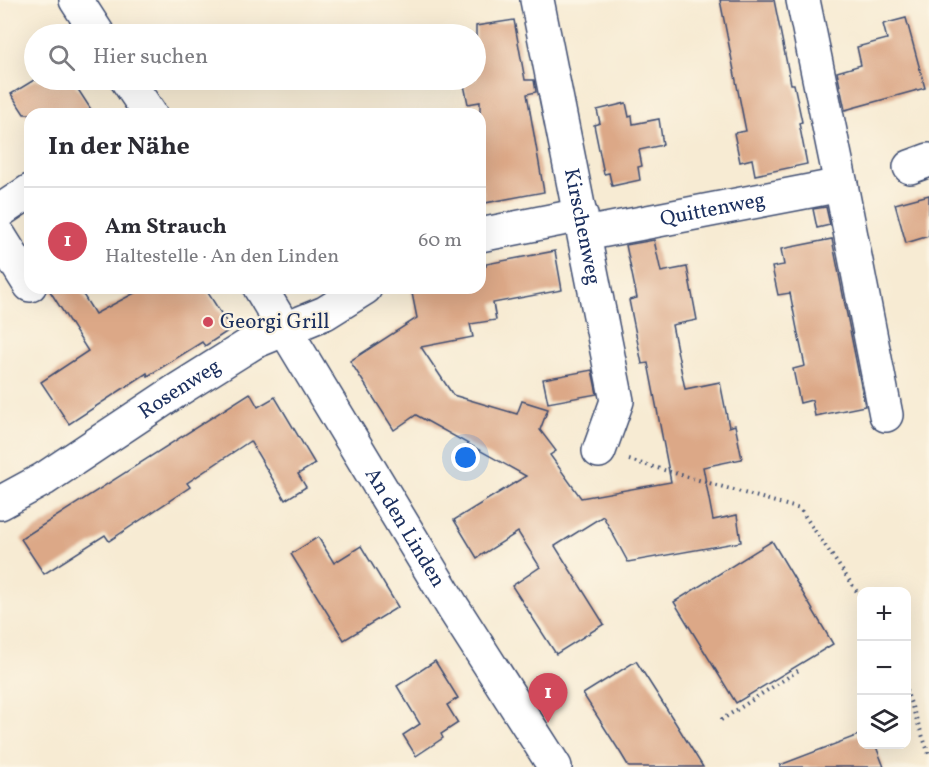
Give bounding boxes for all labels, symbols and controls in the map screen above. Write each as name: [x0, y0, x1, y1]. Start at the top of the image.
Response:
search box: [24, 24, 486, 90]
icon: search: [45, 41, 78, 74]
text: Hier suchen: [93, 42, 208, 73]
text: In der Nähe: [48, 129, 190, 165]
street label: Kirschenweg: [556, 166, 608, 287]
street label: Quittenweg: [658, 185, 768, 234]
text: Am Strauch: [105, 212, 227, 243]
text: 1: [63, 227, 72, 255]
text: 60 m: [418, 227, 462, 255]
text: Haltestelle · An den Linden: [105, 243, 339, 271]
place label: Georgi Grill: [220, 308, 330, 337]
marker: Georgi Grill: [201, 315, 215, 329]
street label: Rosenweg: [133, 352, 226, 426]
your location: [451, 443, 480, 472]
street label: An den Linden: [357, 462, 452, 593]
map controls: [857, 587, 911, 749]
button: +: [857, 587, 911, 641]
button: −: [857, 641, 911, 695]
pin: 1: [528, 674, 568, 723]
button: layers: [857, 695, 911, 749]

